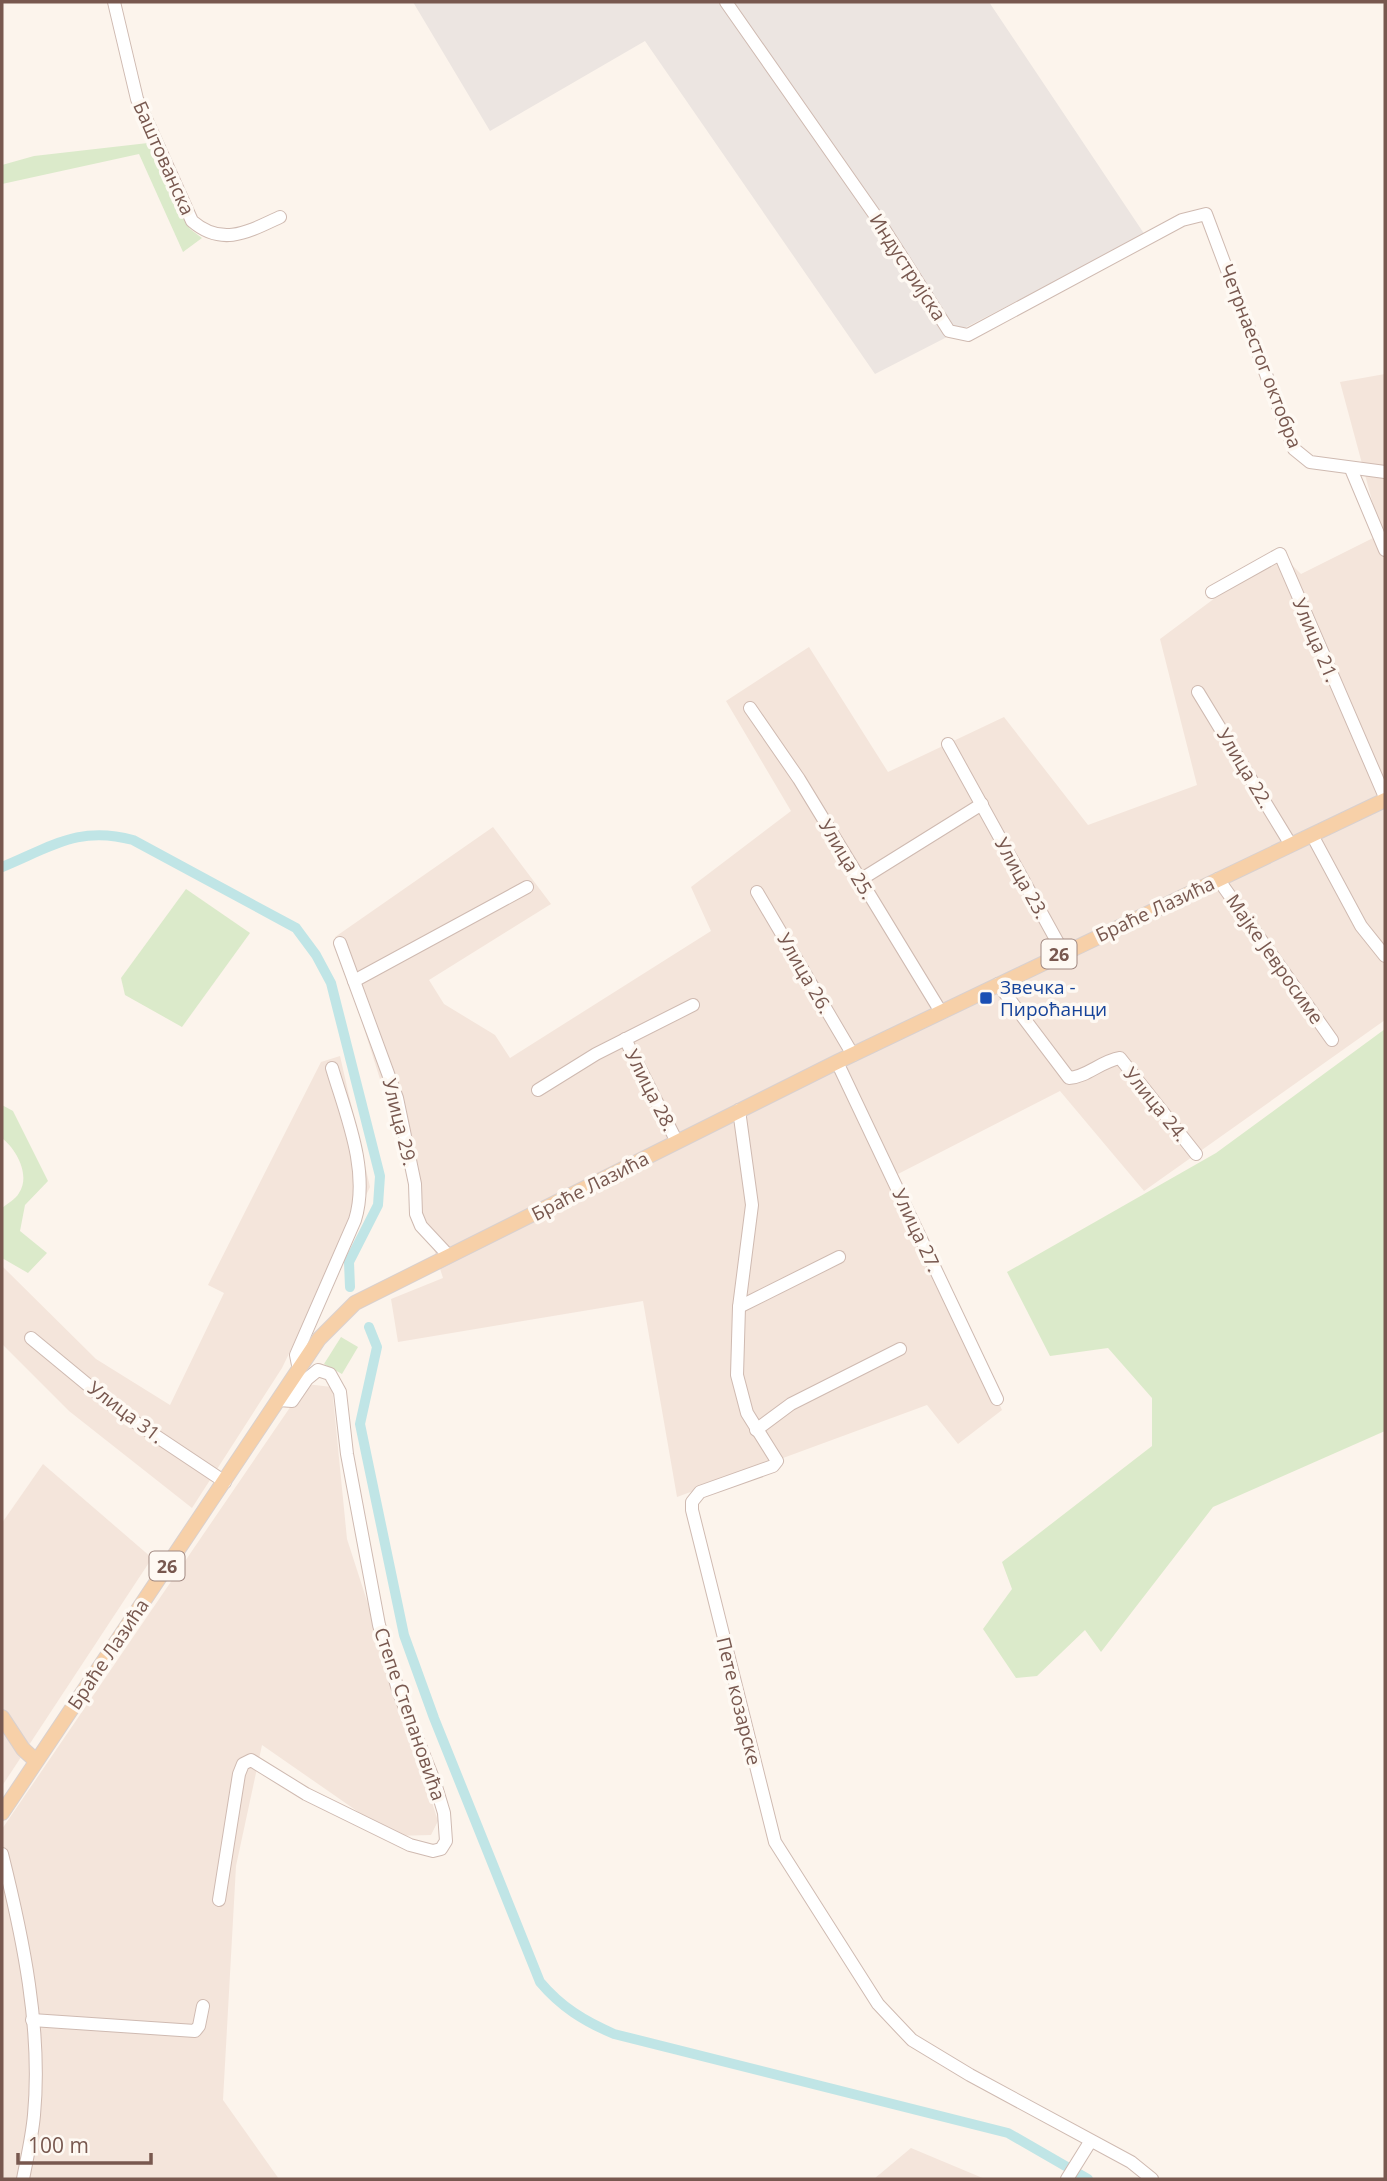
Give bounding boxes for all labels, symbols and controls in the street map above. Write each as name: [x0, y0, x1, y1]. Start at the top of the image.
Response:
street label: Баштованска: [127, 97, 201, 219]
street label: Индустријска: [864, 208, 952, 326]
street label: Четрнаестог октобра: [1214, 260, 1308, 452]
street label: Улица 21.: [1287, 594, 1345, 686]
street label: Улица 22.: [1211, 723, 1279, 813]
street label: Улица 25.: [813, 814, 881, 904]
street label: Улица 23.: [989, 833, 1055, 923]
street label: Браће Лазића: [1091, 870, 1219, 948]
street label: Мајке Јевросиме: [1220, 889, 1330, 1029]
street label: Улица 26.: [772, 928, 838, 1018]
road number: 26: [1042, 939, 1076, 968]
place label: Звечка - Пироћанци: [1000, 974, 1107, 1022]
marker: Звечка - Пироћанци: [978, 990, 994, 1006]
street label: Улица 28.: [619, 1045, 683, 1135]
street label: Улица 24.: [1118, 1061, 1194, 1147]
street label: Улица 29.: [377, 1076, 423, 1168]
street label: Браће Лазића: [527, 1145, 653, 1227]
street label: Улица 27.: [886, 1184, 948, 1276]
street label: Улица 31.: [83, 1375, 169, 1449]
road number: 26: [150, 1552, 184, 1581]
street label: Браће Лазића: [61, 1593, 155, 1715]
street label: Степе Степановића: [368, 1624, 452, 1804]
street label: Пете козарске: [711, 1634, 767, 1768]
scale bar: [18, 2122, 150, 2166]
text: 100 m: [28, 2131, 89, 2159]

